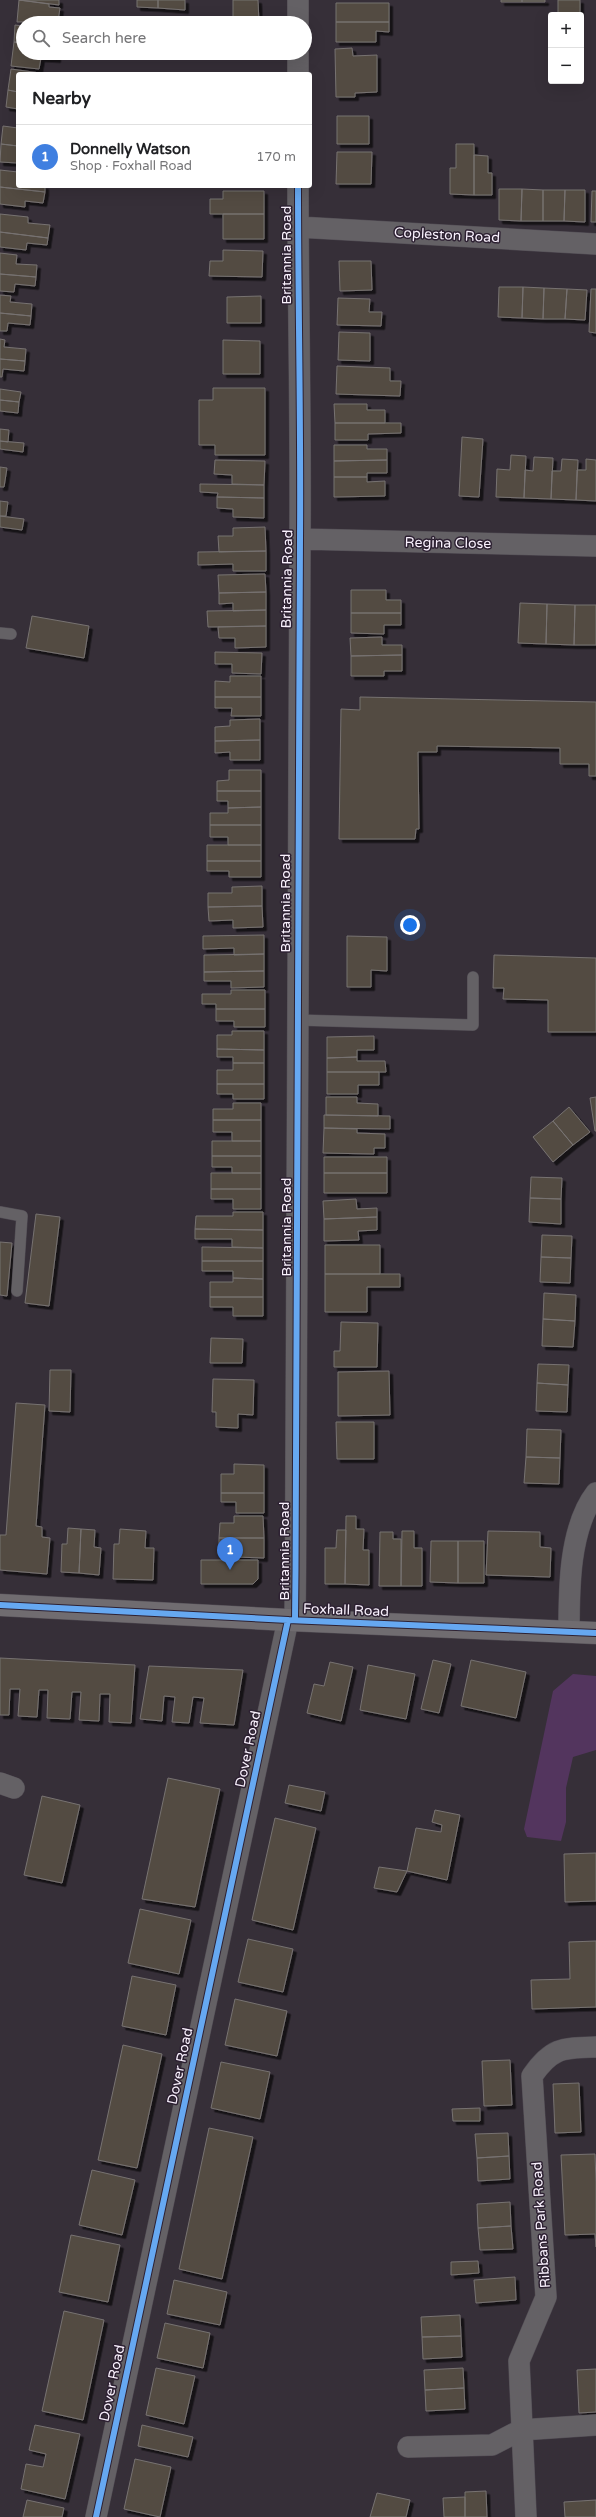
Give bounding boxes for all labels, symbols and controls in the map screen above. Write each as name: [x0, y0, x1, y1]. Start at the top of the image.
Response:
map controls: [548, 12, 584, 84]
button: +: [548, 12, 584, 48]
search box: [16, 16, 312, 60]
icon: search: [30, 27, 52, 49]
text: Search here: [62, 29, 146, 47]
button: −: [548, 48, 584, 84]
text: Nearby: [32, 88, 91, 109]
text: Donnelly Watson: [70, 140, 190, 158]
text: 1: [41, 149, 49, 165]
text: 170 m: [256, 149, 296, 165]
text: Shop · Foxhall Road: [70, 158, 192, 174]
street label: Britannia Road: [278, 206, 295, 304]
street label: Copleston Road: [394, 224, 500, 246]
street label: Britannia Road: [278, 529, 296, 629]
street label: Regina Close: [405, 534, 492, 552]
street label: Britannia Road: [277, 854, 294, 952]
your location: [400, 915, 420, 935]
street label: Britannia Road: [278, 1178, 295, 1276]
street label: Britannia Road: [276, 1502, 293, 1600]
pin: 1: [217, 1537, 243, 1570]
street label: Foxhall Road: [303, 1600, 389, 1620]
street label: Dover Road: [232, 1709, 264, 1789]
street label: Dover Road: [164, 2026, 196, 2106]
street label: Ribbans Park Road: [528, 2161, 554, 2289]
street label: Dover Road: [96, 2343, 128, 2423]

